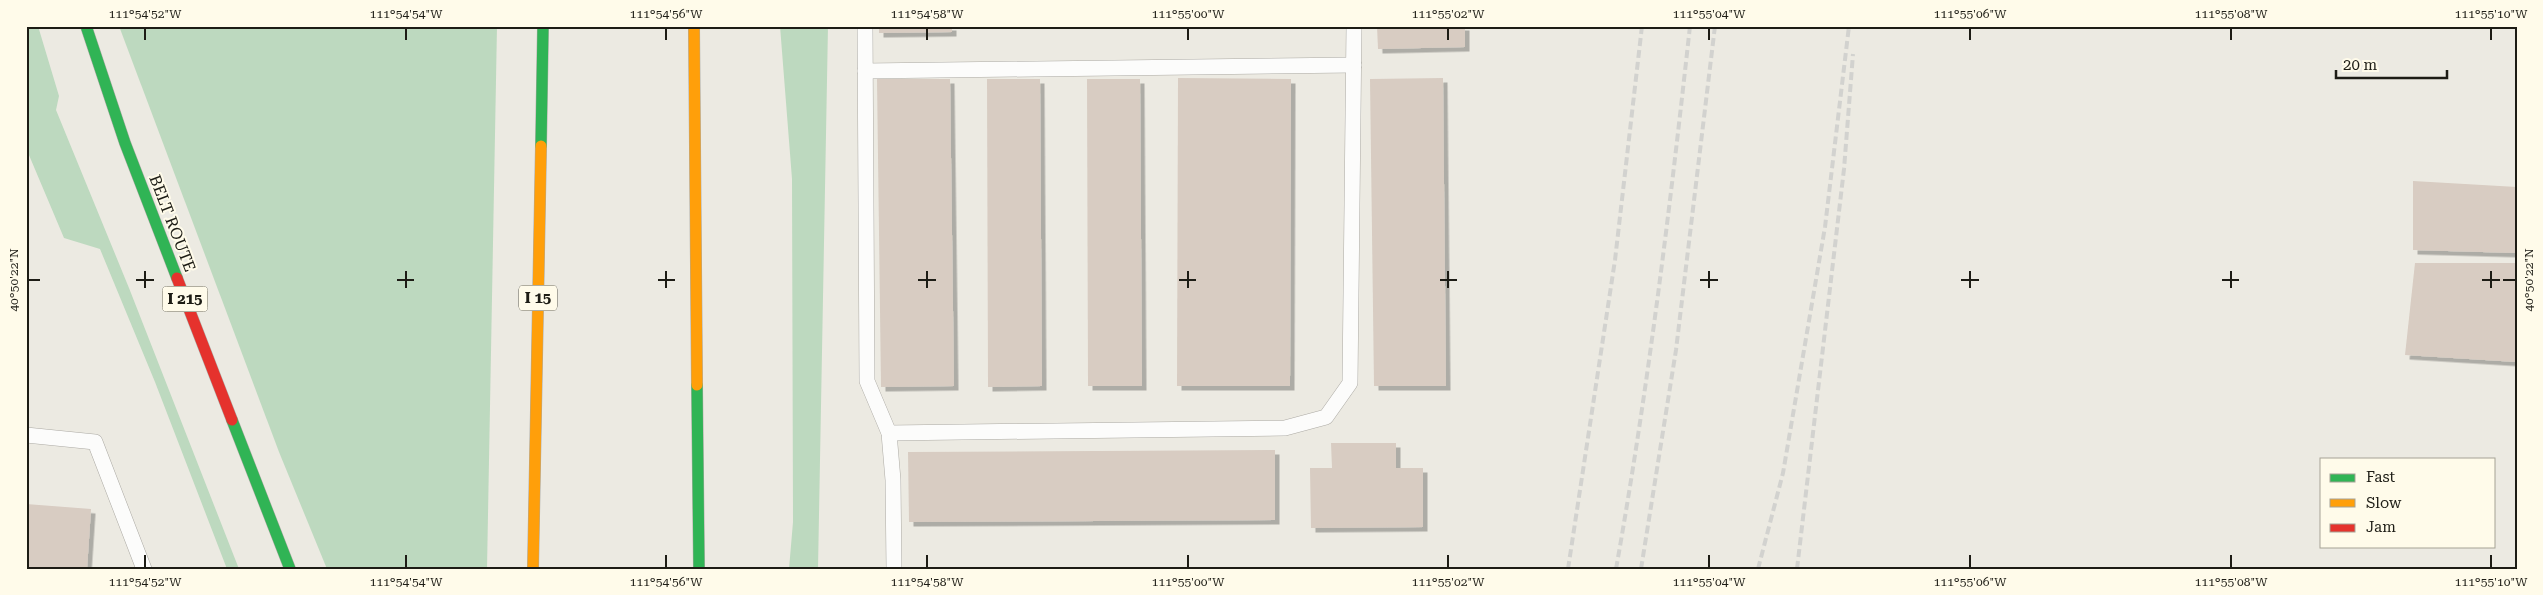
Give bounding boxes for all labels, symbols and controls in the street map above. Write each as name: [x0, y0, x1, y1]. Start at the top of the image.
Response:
text: 111°54'52"W: [109, 7, 182, 21]
text: 111°54'54"W: [370, 7, 443, 21]
text: 111°54'56"W: [630, 7, 703, 21]
text: 111°54'58"W: [891, 7, 964, 21]
text: 111°55'00"W: [1152, 7, 1225, 21]
text: 111°55'02"W: [1412, 7, 1485, 21]
text: 111°55'04"W: [1673, 7, 1746, 21]
text: 111°55'06"W: [1934, 7, 2007, 21]
text: 111°55'08"W: [2195, 7, 2268, 21]
text: 111°55'10"W: [2455, 7, 2528, 21]
scale bar: [2336, 48, 2447, 80]
text: 20 m: [2343, 56, 2378, 74]
street label: BELT ROUTE: [145, 172, 200, 274]
text: 40°50'22"N: [7, 248, 21, 312]
text: 40°50'22"N: [2522, 248, 2536, 312]
road number: I 215: [162, 286, 208, 312]
road number: I 15: [519, 286, 557, 310]
legend: [2320, 458, 2496, 548]
text: Fast: [2366, 468, 2396, 486]
text: Slow: [2366, 494, 2402, 512]
text: Jam: [2366, 518, 2396, 536]
text: 111°54'52"W: [109, 575, 182, 589]
text: 111°54'54"W: [370, 575, 443, 589]
text: 111°54'56"W: [630, 575, 703, 589]
text: 111°54'58"W: [891, 575, 964, 589]
text: 111°55'00"W: [1152, 575, 1225, 589]
text: 111°55'02"W: [1412, 575, 1485, 589]
text: 111°55'04"W: [1673, 575, 1746, 589]
text: 111°55'06"W: [1934, 575, 2007, 589]
text: 111°55'08"W: [2195, 575, 2268, 589]
text: 111°55'10"W: [2455, 575, 2528, 589]

